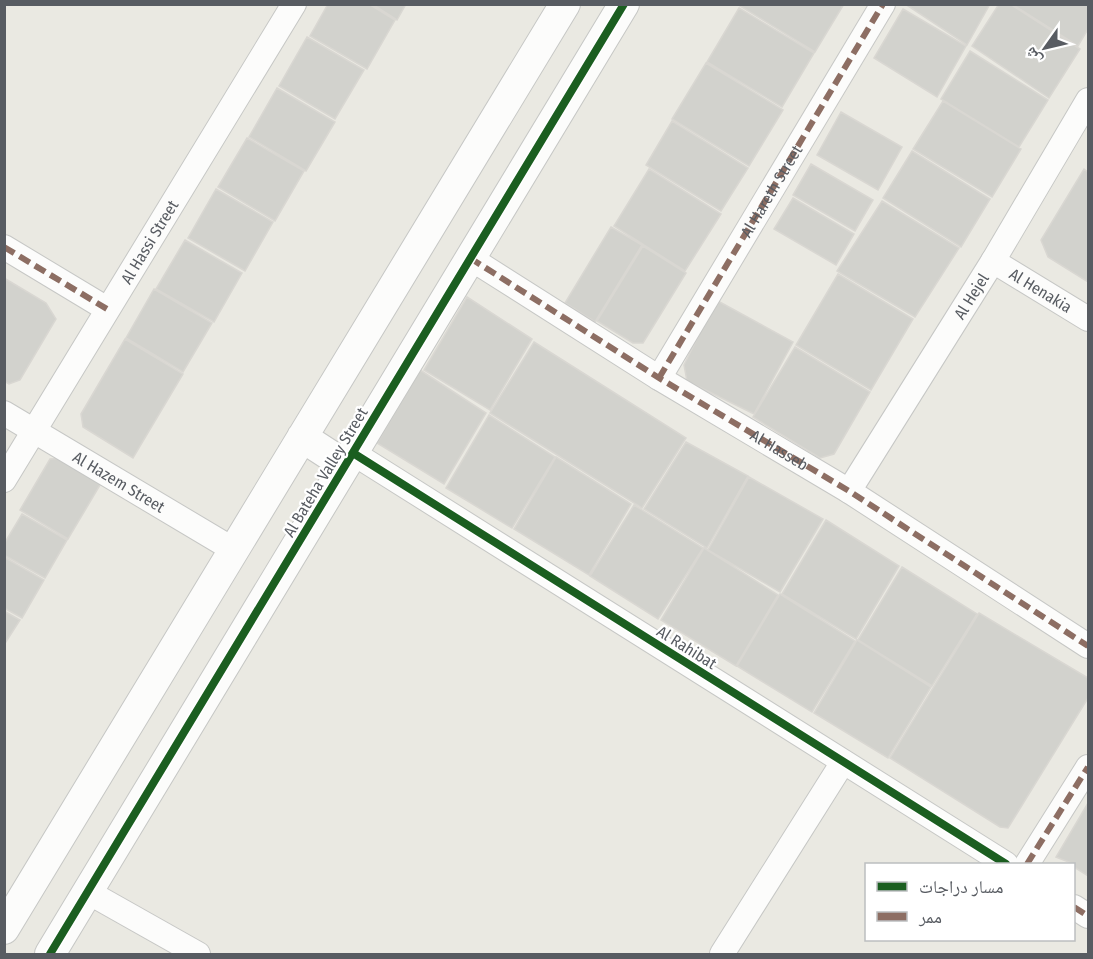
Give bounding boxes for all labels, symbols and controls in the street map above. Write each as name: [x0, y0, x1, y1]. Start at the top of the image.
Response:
north arrow: [1015, 18, 1075, 78]
text: ش: [1020, 44, 1046, 68]
street label: Al Hareth Street: [737, 141, 807, 241]
street label: Al Hassi Street: [117, 196, 183, 287]
street label: Al Henakia: [1006, 264, 1075, 317]
street label: Al Hejel: [950, 270, 993, 323]
street label: Al Bateha Valley Street: [279, 403, 372, 540]
street label: Al Hasseb: [747, 426, 811, 475]
street label: Al Hazem Street: [70, 447, 169, 517]
street label: Al Rahibat: [653, 622, 721, 674]
legend: [865, 863, 1075, 941]
text: مسار دراجات: [919, 876, 1003, 898]
text: ممر: [918, 906, 942, 928]

